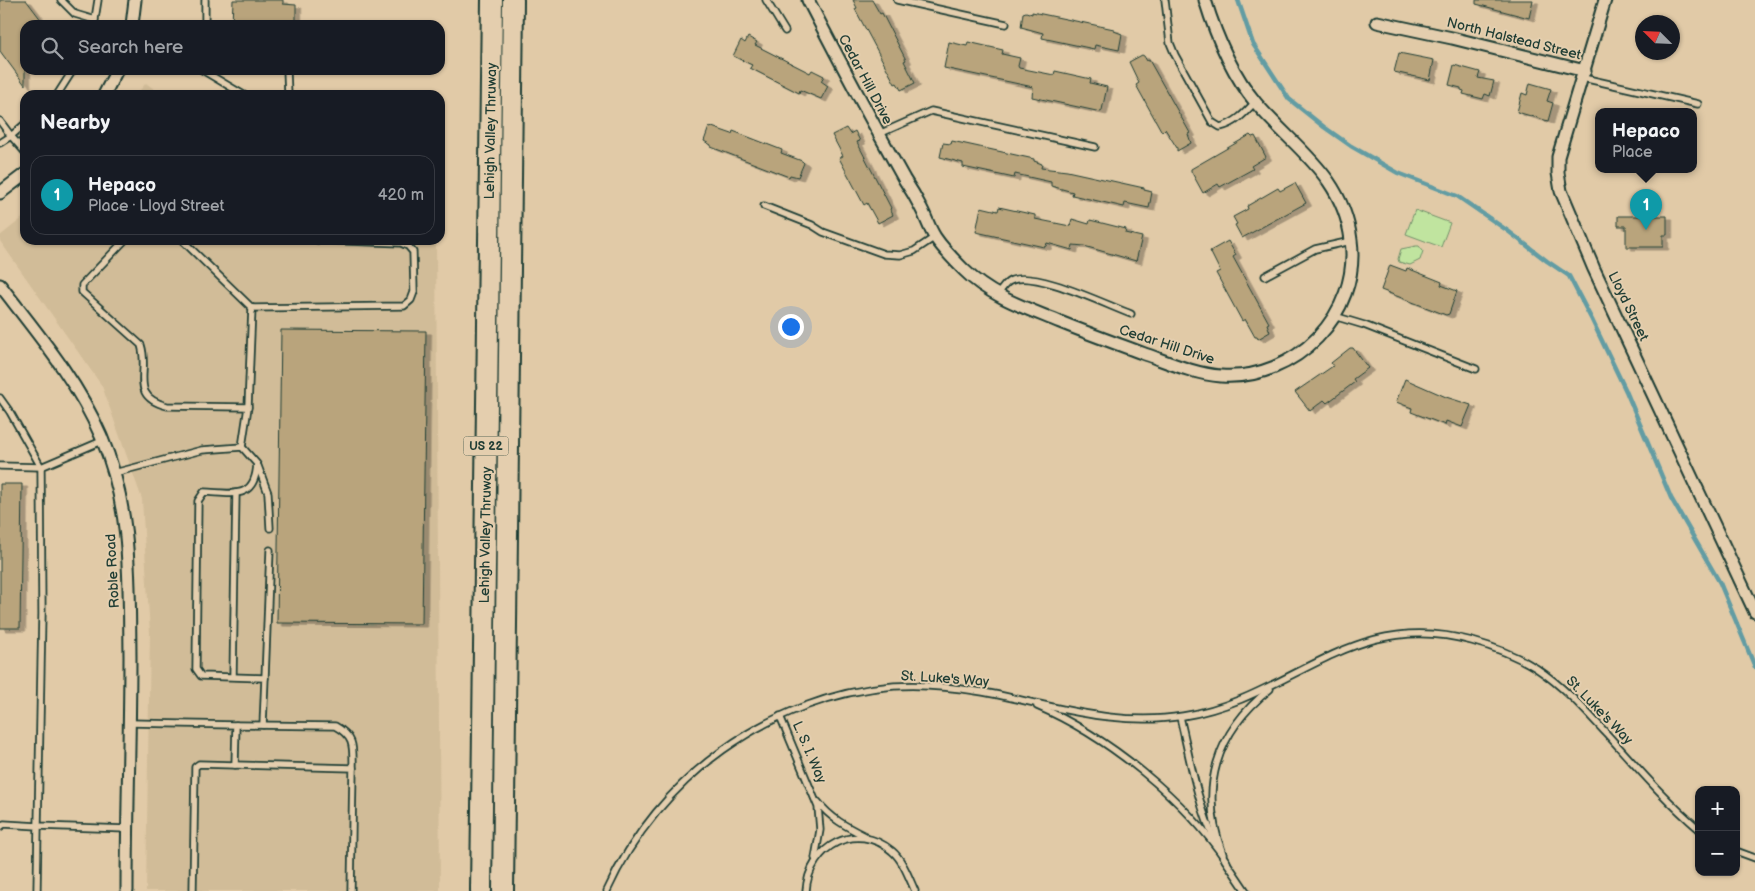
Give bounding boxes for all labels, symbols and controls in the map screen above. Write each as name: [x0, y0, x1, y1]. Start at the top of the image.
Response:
street label: North Halstead Street: [1445, 14, 1583, 64]
north arrow: [1635, 15, 1680, 60]
search box: [20, 20, 445, 75]
street label: Cedar Hill Drive: [835, 31, 896, 127]
icon: search: [38, 34, 66, 62]
text: Search here: [78, 36, 183, 59]
street label: Lehigh Valley Thruway: [481, 62, 500, 200]
popup: [1595, 108, 1697, 173]
text: Nearby: [40, 110, 110, 135]
text: Hepaco: [1612, 120, 1680, 143]
text: Place: [1612, 143, 1653, 162]
text: Hepaco: [88, 174, 156, 197]
text: 1: [54, 186, 60, 205]
text: 420 m: [378, 186, 424, 205]
pin: 1: [1630, 189, 1662, 230]
text: Place · Lloyd Street: [88, 197, 224, 216]
street label: Lloyd Street: [1605, 269, 1653, 344]
your location: [778, 314, 804, 340]
street label: Cedar Hill Drive: [1117, 321, 1217, 368]
road number: US 22: [464, 436, 508, 456]
street label: Lehigh Valley Thruway: [476, 466, 495, 604]
street label: Roble Road: [102, 533, 123, 609]
street label: St. Luke's Way: [900, 667, 990, 690]
street label: St. Luke's Way: [1563, 673, 1637, 749]
street label: L. S. I. Way: [789, 719, 830, 786]
map controls: [1695, 786, 1740, 876]
button: +: [1695, 786, 1740, 831]
button: −: [1695, 831, 1740, 876]

